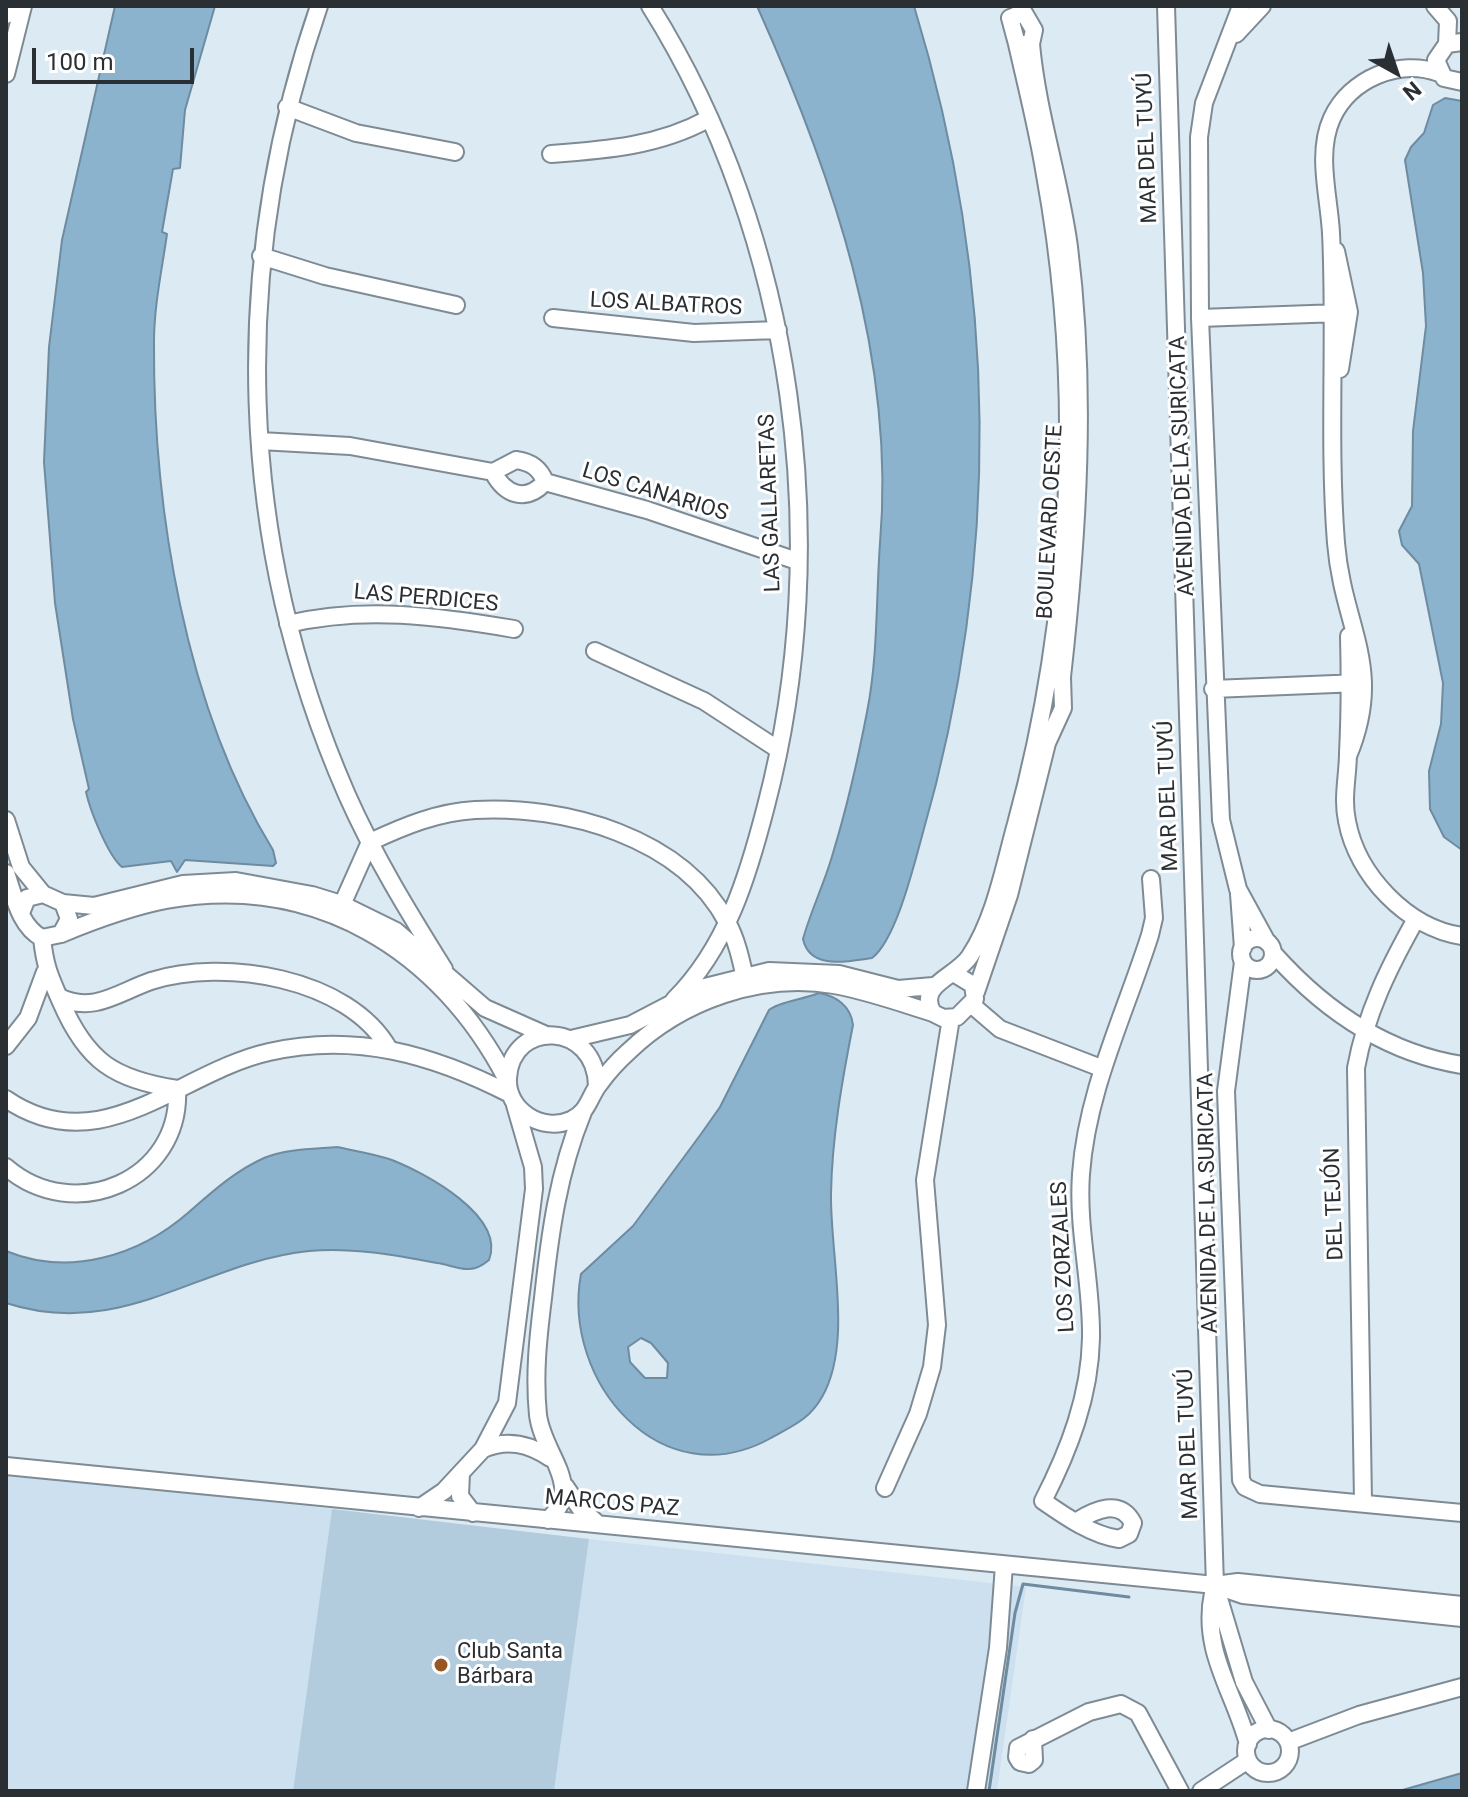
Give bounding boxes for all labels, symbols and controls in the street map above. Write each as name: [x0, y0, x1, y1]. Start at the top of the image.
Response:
scale bar: [36, 32, 198, 82]
north arrow: [1356, 32, 1436, 112]
text: 100 m: [46, 48, 113, 76]
street label: MAR DEL TUYÚ: [1132, 72, 1164, 224]
text: N: [1398, 76, 1426, 105]
street label: LOS ALBATROS: [589, 288, 743, 322]
street label: AVENIDA DE LA SURICATA: [1165, 335, 1201, 597]
street label: LAS GALLARETAS: [755, 413, 787, 593]
street label: BOULEVARD OESTE: [1033, 424, 1069, 620]
street label: LOS CANARIOS: [579, 458, 731, 528]
street label: LAS PERDICES: [353, 580, 499, 618]
street label: MAR DEL TUYÚ: [1153, 720, 1185, 872]
street label: AVENIDA DE LA SURICATA: [1194, 1072, 1224, 1334]
street label: DEL TEJÓN: [1320, 1147, 1350, 1261]
street label: LOS ZORZALES: [1047, 1181, 1081, 1333]
street label: MAR DEL TUYÚ: [1173, 1368, 1205, 1520]
street label: MARCOS PAZ: [544, 1485, 680, 1523]
place label: Club Santa Bárbara: [457, 1639, 563, 1690]
marker: Club Santa Bárbara: [432, 1656, 450, 1674]

